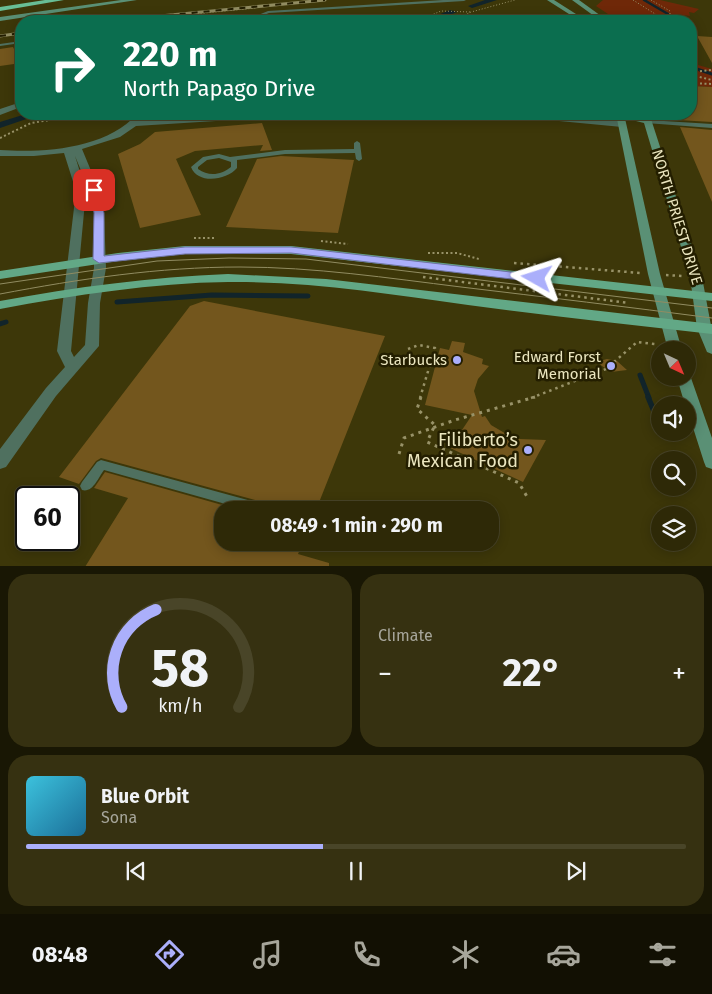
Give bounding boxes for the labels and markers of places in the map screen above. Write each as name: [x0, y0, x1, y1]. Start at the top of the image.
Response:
pin: [73, 169, 115, 211]
place label: Edward Forst Memorial: [514, 348, 602, 383]
place label: Starbucks: [380, 351, 447, 369]
marker: Starbucks: [451, 354, 463, 366]
marker: Edward Forst Memorial: [605, 360, 617, 372]
place label: Filiberto’s Mexican Food: [407, 429, 518, 472]
marker: Filiberto’s Mexican Food: [522, 444, 534, 456]

